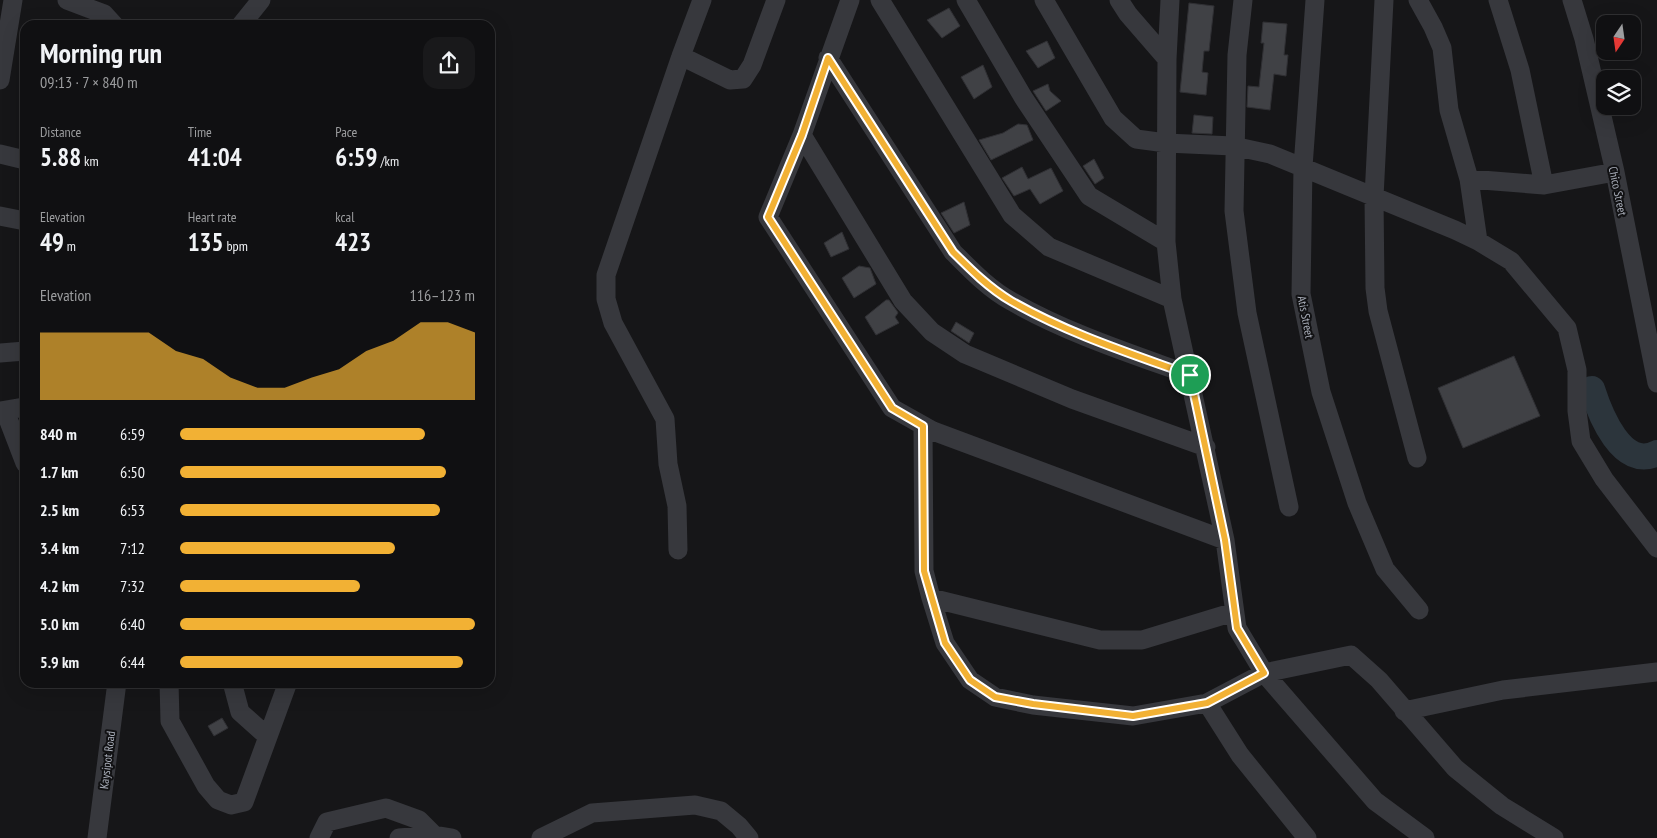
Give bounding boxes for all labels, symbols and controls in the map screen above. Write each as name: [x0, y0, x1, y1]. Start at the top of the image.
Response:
north arrow: [1596, 15, 1641, 60]
map controls: [1596, 15, 1641, 115]
text: Morning run: [40, 34, 162, 71]
button: share: [423, 37, 475, 89]
button: layers: [1596, 70, 1641, 115]
text: 09:13 · 7 × 840 m: [40, 72, 138, 92]
text: Distance: [40, 123, 81, 141]
text: Time: [188, 123, 212, 141]
text: Pace: [335, 123, 357, 141]
text: 5.88: [40, 141, 81, 173]
text: 41:04: [188, 141, 242, 173]
text: 6:59: [335, 141, 377, 173]
text: km: [81, 152, 99, 170]
text: /km: [377, 152, 399, 170]
street label: Chico Street: [1605, 165, 1631, 218]
text: Elevation: [40, 208, 85, 226]
text: Heart rate: [188, 208, 237, 226]
text: kcal: [335, 208, 354, 226]
text: 49: [40, 226, 64, 258]
text: 135: [188, 226, 224, 258]
text: 423: [335, 226, 371, 258]
text: m: [64, 237, 76, 255]
text: bpm: [224, 237, 248, 255]
text: Elevation: [40, 285, 91, 305]
text: 116–123 m: [410, 285, 475, 305]
street label: Atis Street: [1295, 295, 1318, 340]
pin: [1169, 354, 1211, 396]
icon: arrive: [1176, 361, 1204, 389]
text: 840 m: [40, 424, 77, 444]
text: 6:59: [120, 424, 145, 444]
text: 1.7 km: [40, 462, 78, 482]
text: 6:50: [120, 462, 145, 482]
text: 2.5 km: [40, 500, 79, 520]
text: 6:53: [120, 500, 145, 520]
text: 3.4 km: [40, 538, 79, 558]
text: 7:12: [120, 538, 145, 558]
text: 4.2 km: [40, 576, 79, 596]
text: 7:32: [120, 576, 145, 596]
text: 5.0 km: [40, 614, 79, 634]
text: 6:40: [120, 614, 145, 634]
text: 5.9 km: [40, 652, 79, 672]
text: 6:44: [120, 652, 145, 672]
street label: Kaysipot Road: [96, 730, 118, 790]

